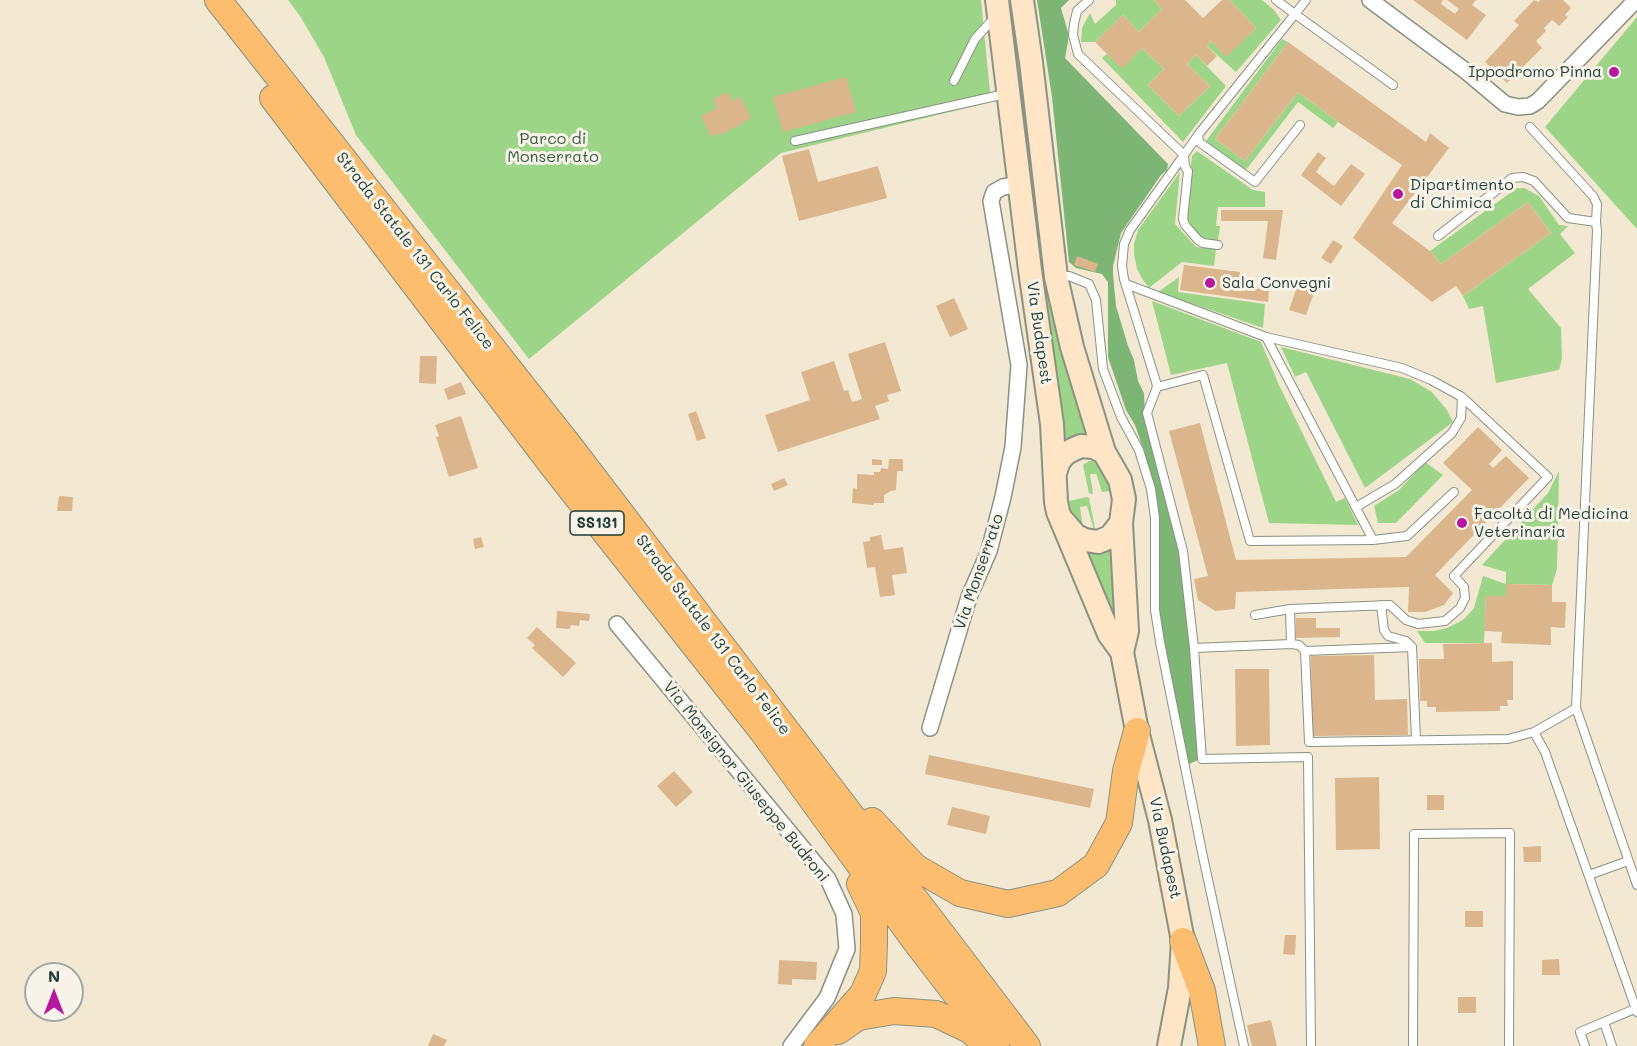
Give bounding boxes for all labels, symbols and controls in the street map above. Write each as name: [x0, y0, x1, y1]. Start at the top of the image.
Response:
place label: Ippodromo Pinna: [1468, 62, 1602, 82]
marker: Ippodromo Pinna: [1607, 65, 1621, 79]
park label: Parco di Monserrato: [507, 129, 599, 167]
street label: Strada Statale 131 Carlo Felice: [332, 148, 498, 354]
place label: Dipartimento di Chimica: [1410, 175, 1514, 213]
marker: Dipartimento di Chimica: [1391, 187, 1405, 201]
place label: Sala Convegni: [1222, 273, 1331, 293]
marker: Sala Convegni: [1203, 276, 1217, 290]
street label: Via Budapest: [1022, 280, 1056, 386]
place label: Facoltà di Medicina Veterinaria: [1474, 504, 1629, 542]
road number: SS131: [570, 511, 624, 535]
street label: Via Monserrato: [950, 511, 1008, 633]
marker: Facoltà di Medicina Veterinaria: [1455, 516, 1469, 530]
street label: Strada Statale 131 Carlo Felice: [632, 531, 794, 739]
street label: Via Monsignor Giuseppe Budroni: [659, 678, 833, 886]
street label: Via Budapest: [1145, 795, 1185, 901]
north arrow: [24, 962, 84, 1022]
text: N: [48, 965, 60, 986]

